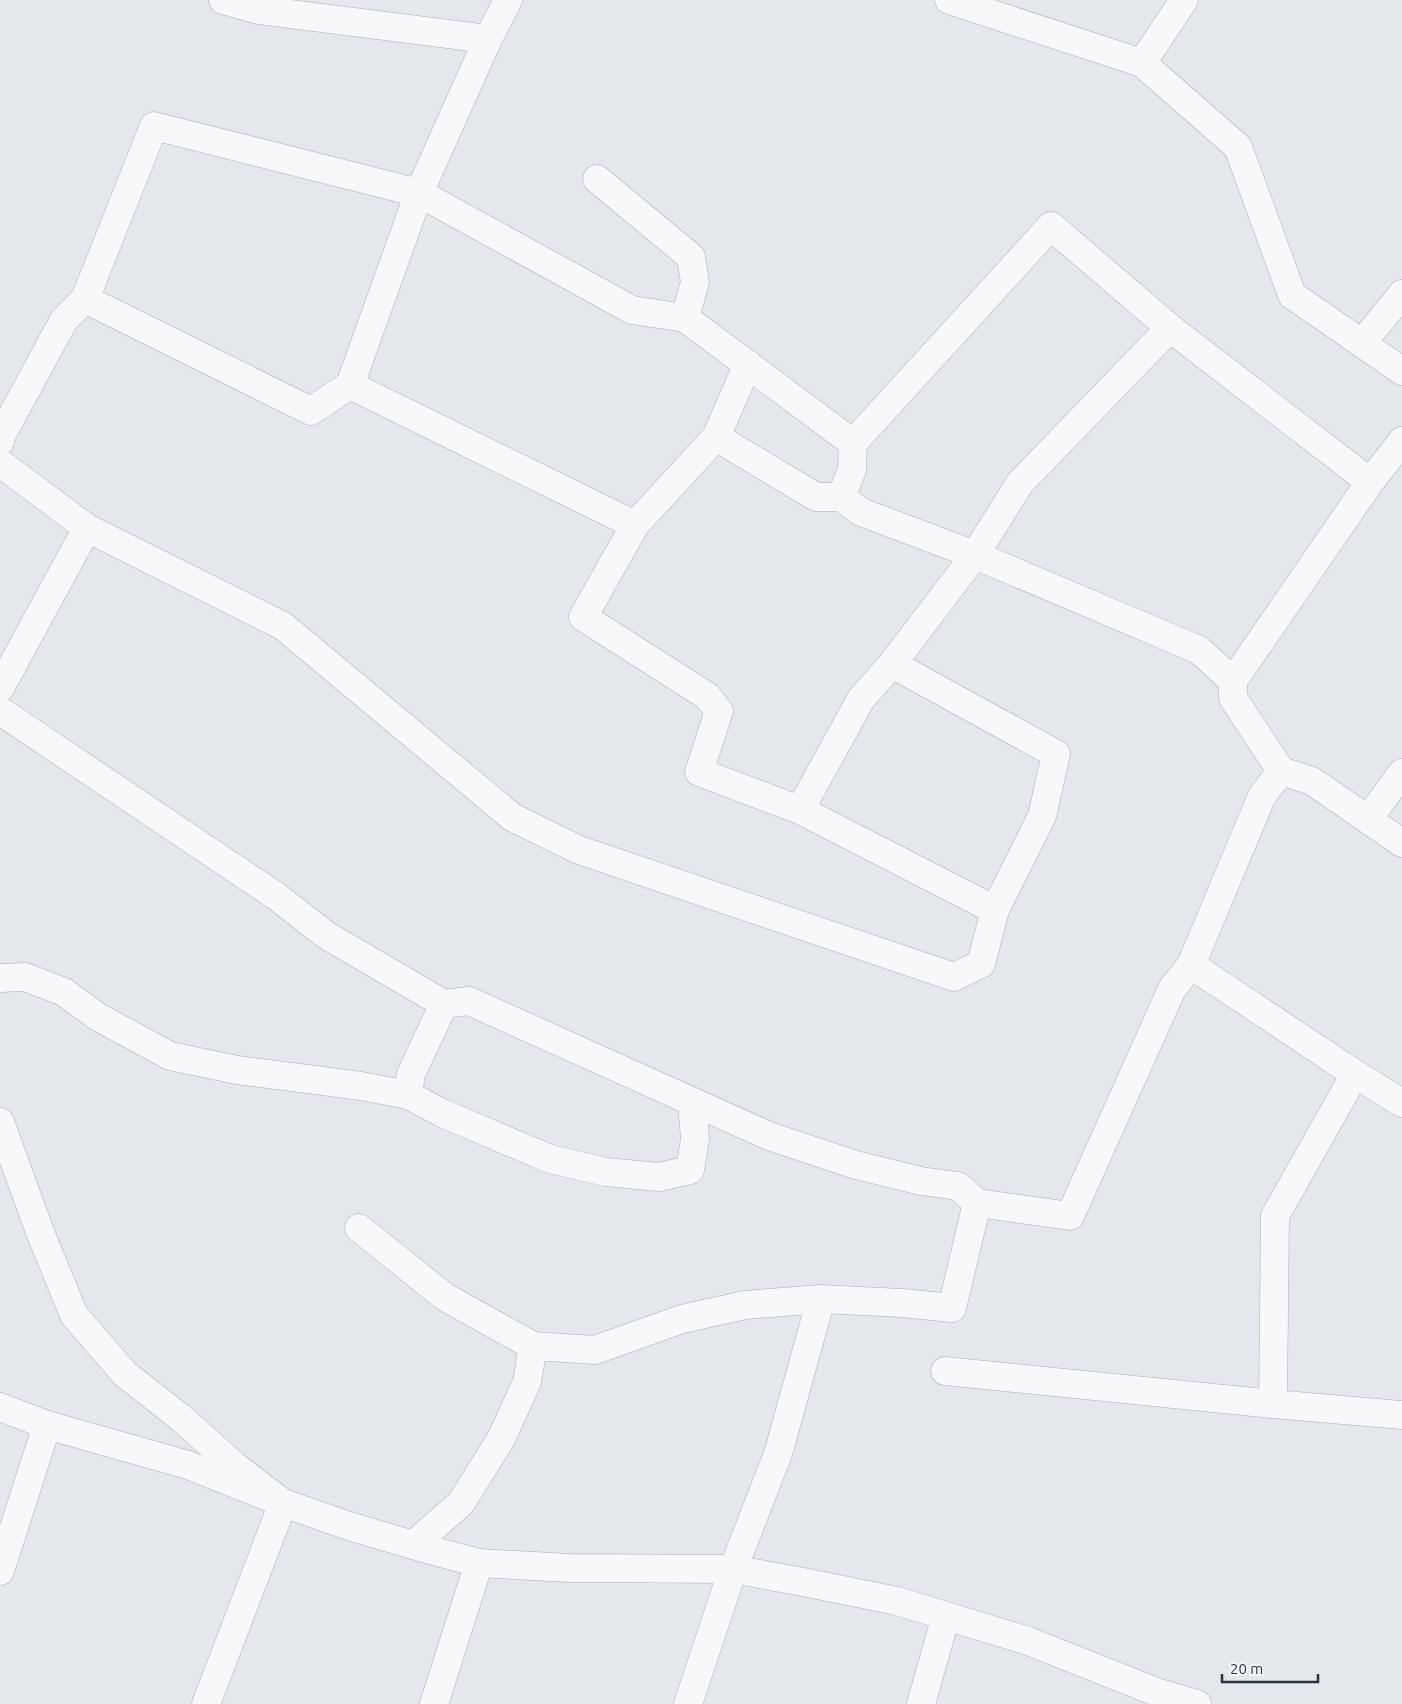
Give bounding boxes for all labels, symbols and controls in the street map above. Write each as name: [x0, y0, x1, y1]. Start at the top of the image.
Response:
scale bar: [1222, 1652, 1318, 1684]
text: 20 m: [1230, 1660, 1263, 1677]

